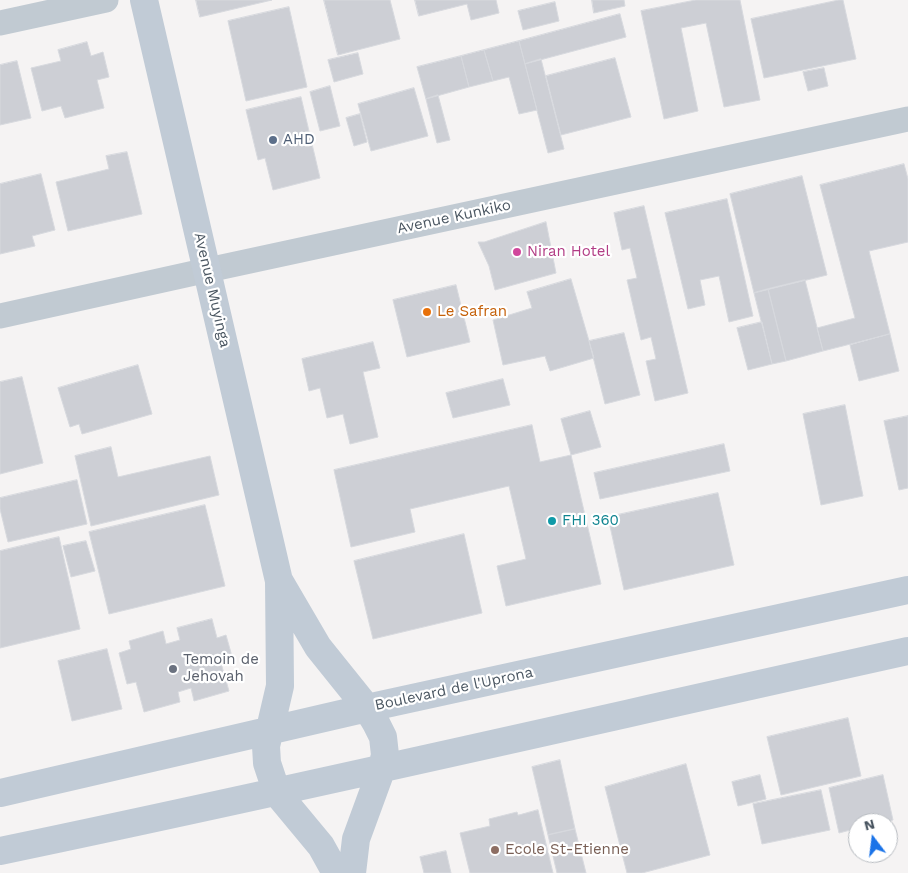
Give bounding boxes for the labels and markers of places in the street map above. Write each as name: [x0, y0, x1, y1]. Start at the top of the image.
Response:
place label: AHD: [283, 131, 315, 149]
marker: AHD: [267, 134, 279, 146]
place label: Niran Hotel: [527, 243, 610, 261]
marker: Niran Hotel: [511, 246, 523, 258]
place label: Le Safran: [437, 303, 507, 321]
marker: Le Safran: [421, 306, 433, 318]
place label: FHI 360: [562, 512, 619, 530]
marker: FHI 360: [546, 515, 558, 527]
place label: Temoin de Jehovah: [183, 651, 259, 686]
marker: Temoin de Jehovah: [167, 663, 179, 675]
place label: Ecole St-Etienne: [505, 841, 629, 859]
marker: Ecole St-Etienne: [489, 844, 501, 856]

